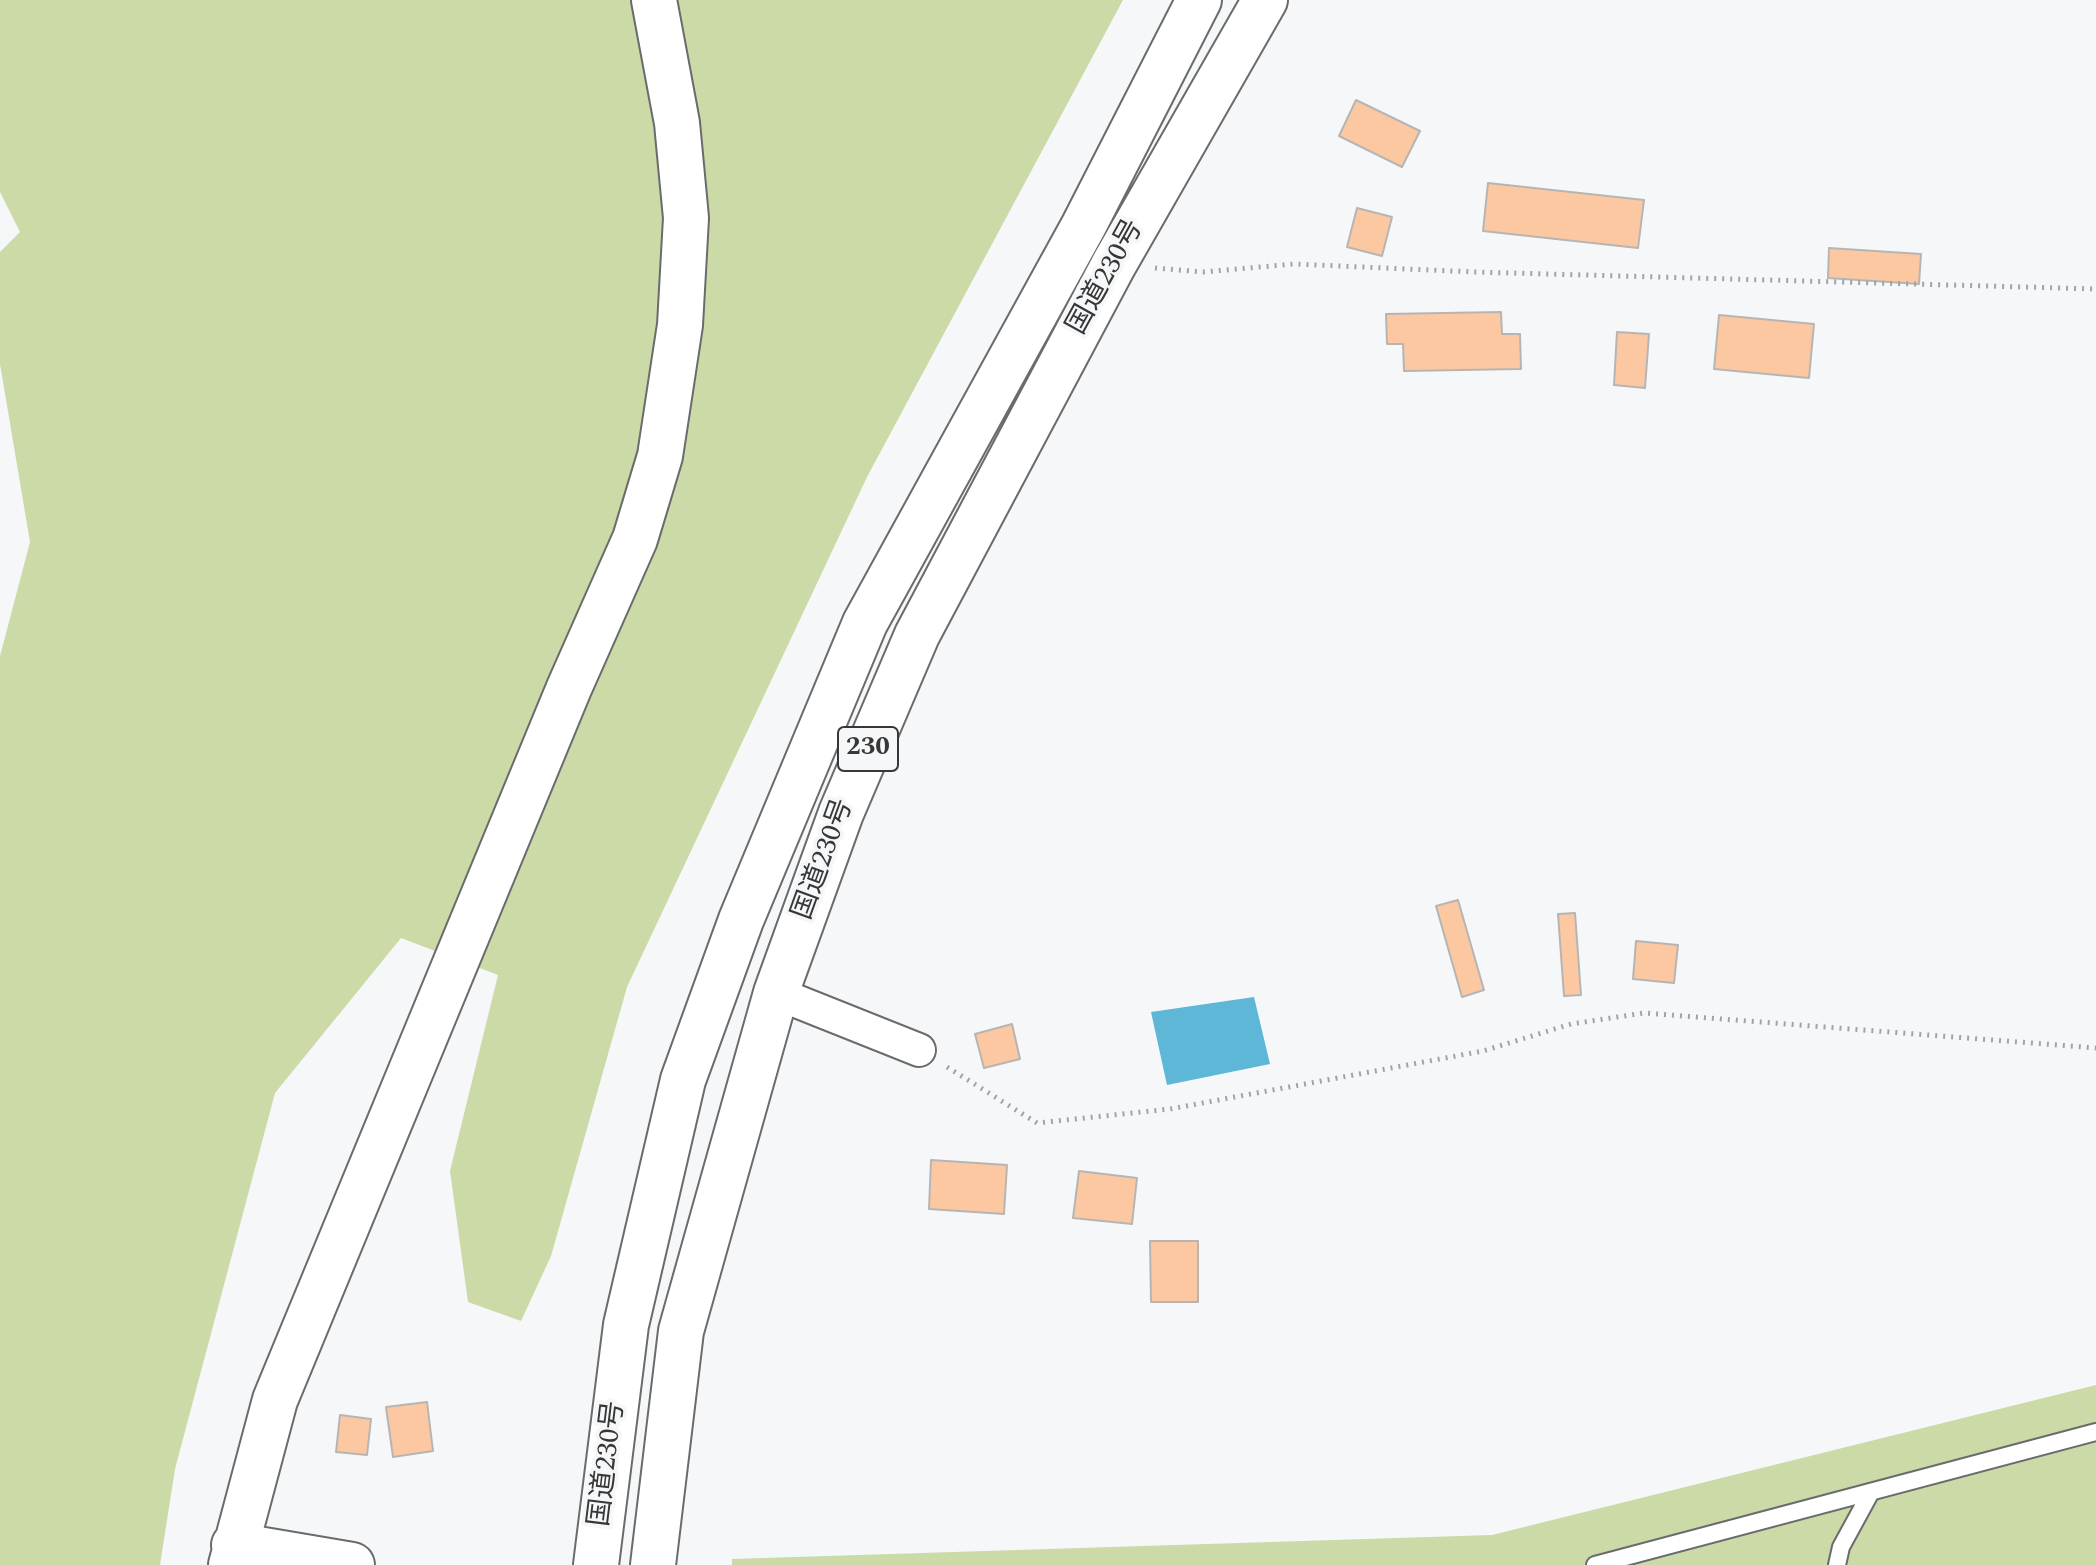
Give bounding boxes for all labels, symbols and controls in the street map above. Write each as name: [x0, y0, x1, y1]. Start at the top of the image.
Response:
street label: 国道230号: [1062, 215, 1152, 341]
road number: 230: [838, 727, 898, 771]
street label: 国道230号: [788, 795, 862, 925]
street label: 国道230号: [585, 1399, 633, 1529]

